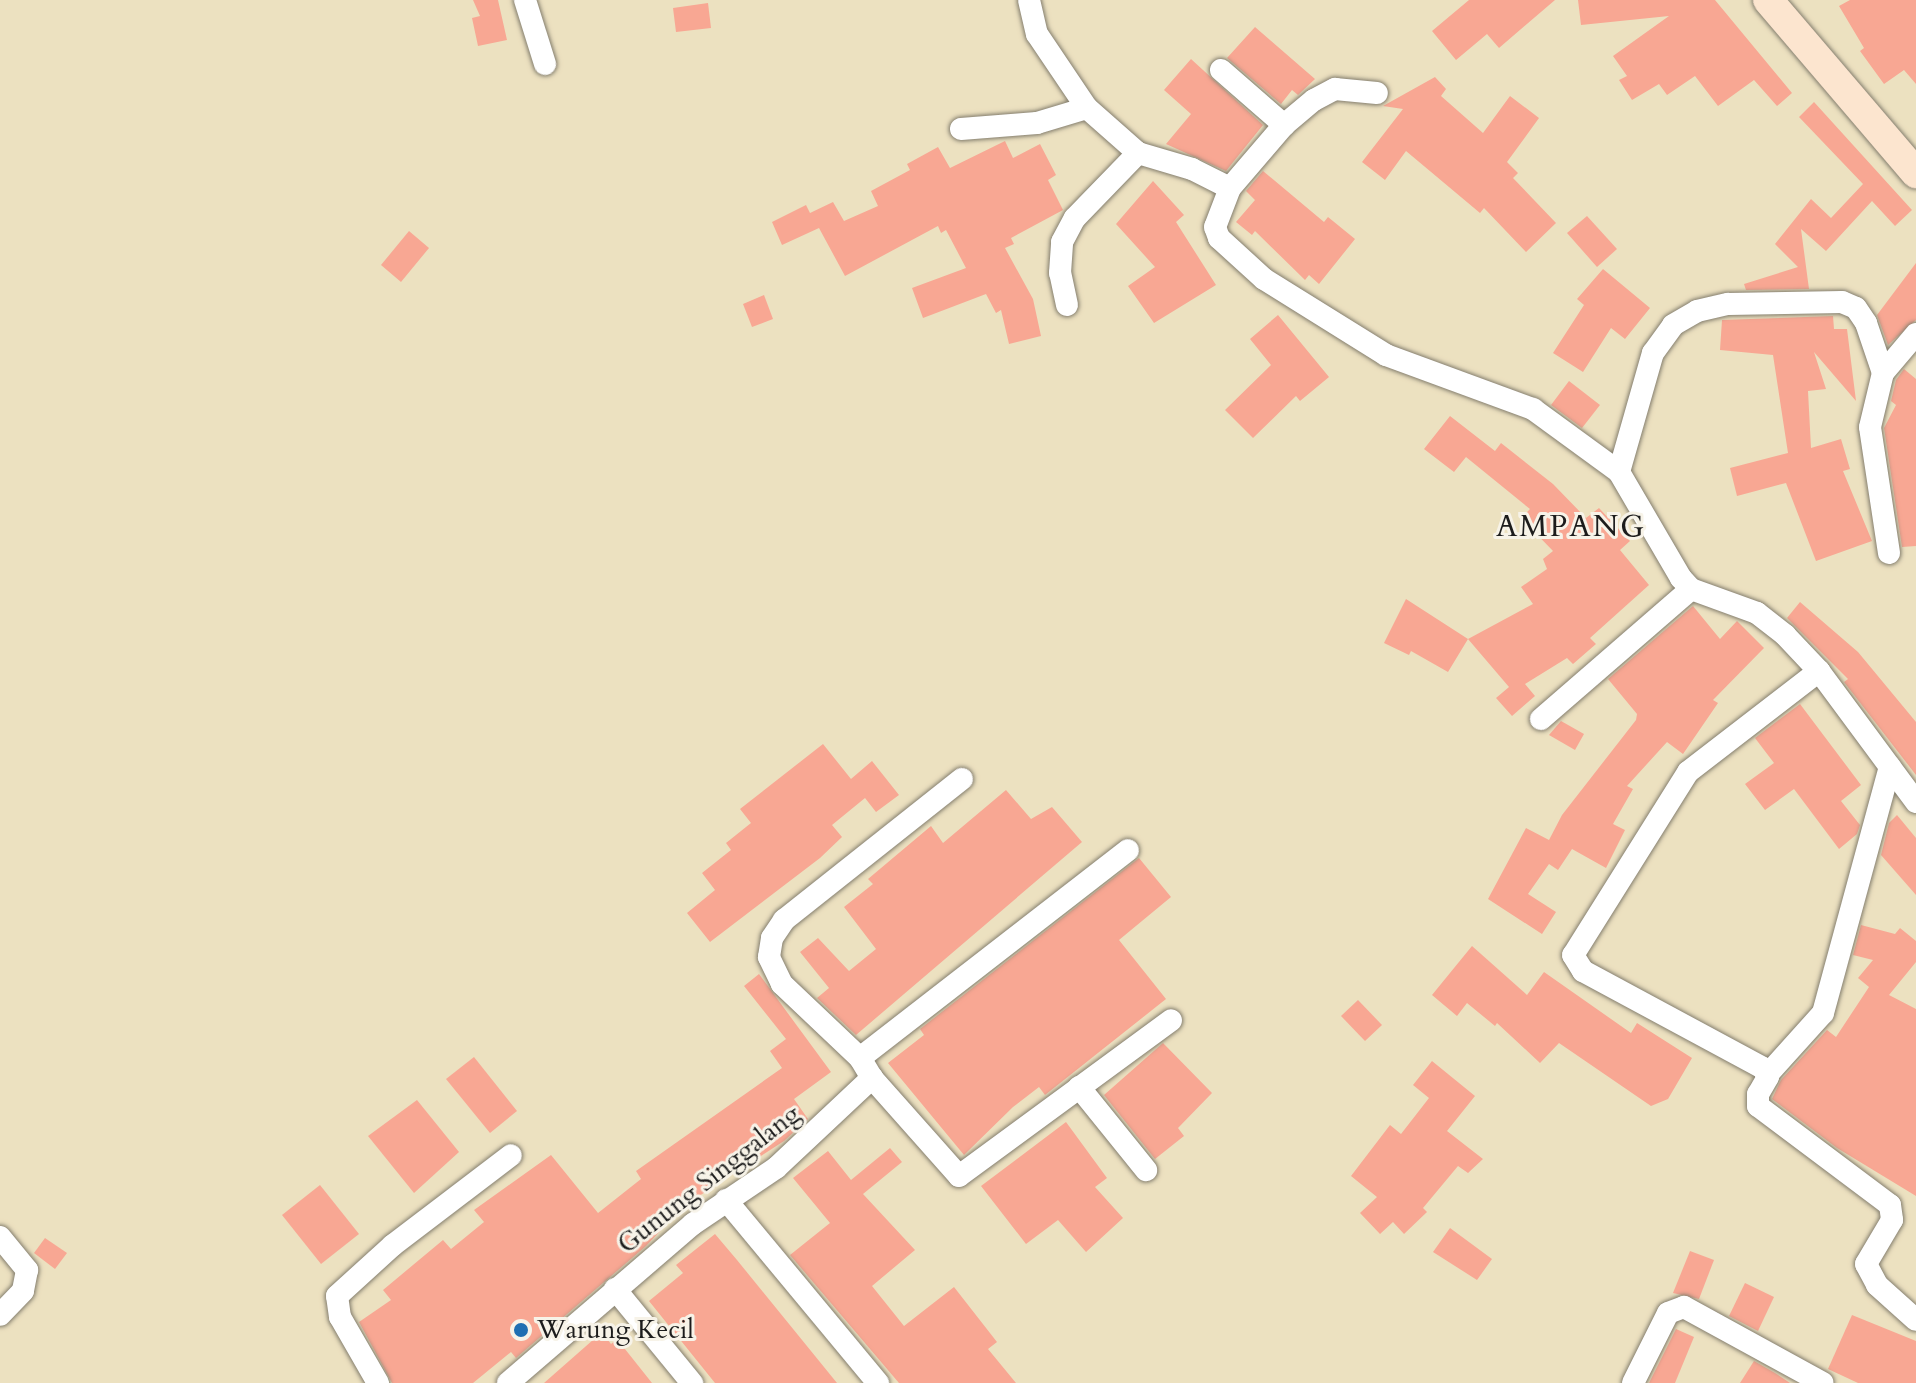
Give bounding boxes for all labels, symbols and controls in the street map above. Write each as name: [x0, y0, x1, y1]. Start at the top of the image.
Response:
district label: AMPANG: [1496, 509, 1646, 545]
street label: Gunung Singgalang: [612, 1098, 806, 1260]
place label: Warung Kecil: [537, 1314, 694, 1346]
marker: Warung Kecil: [512, 1321, 530, 1339]

